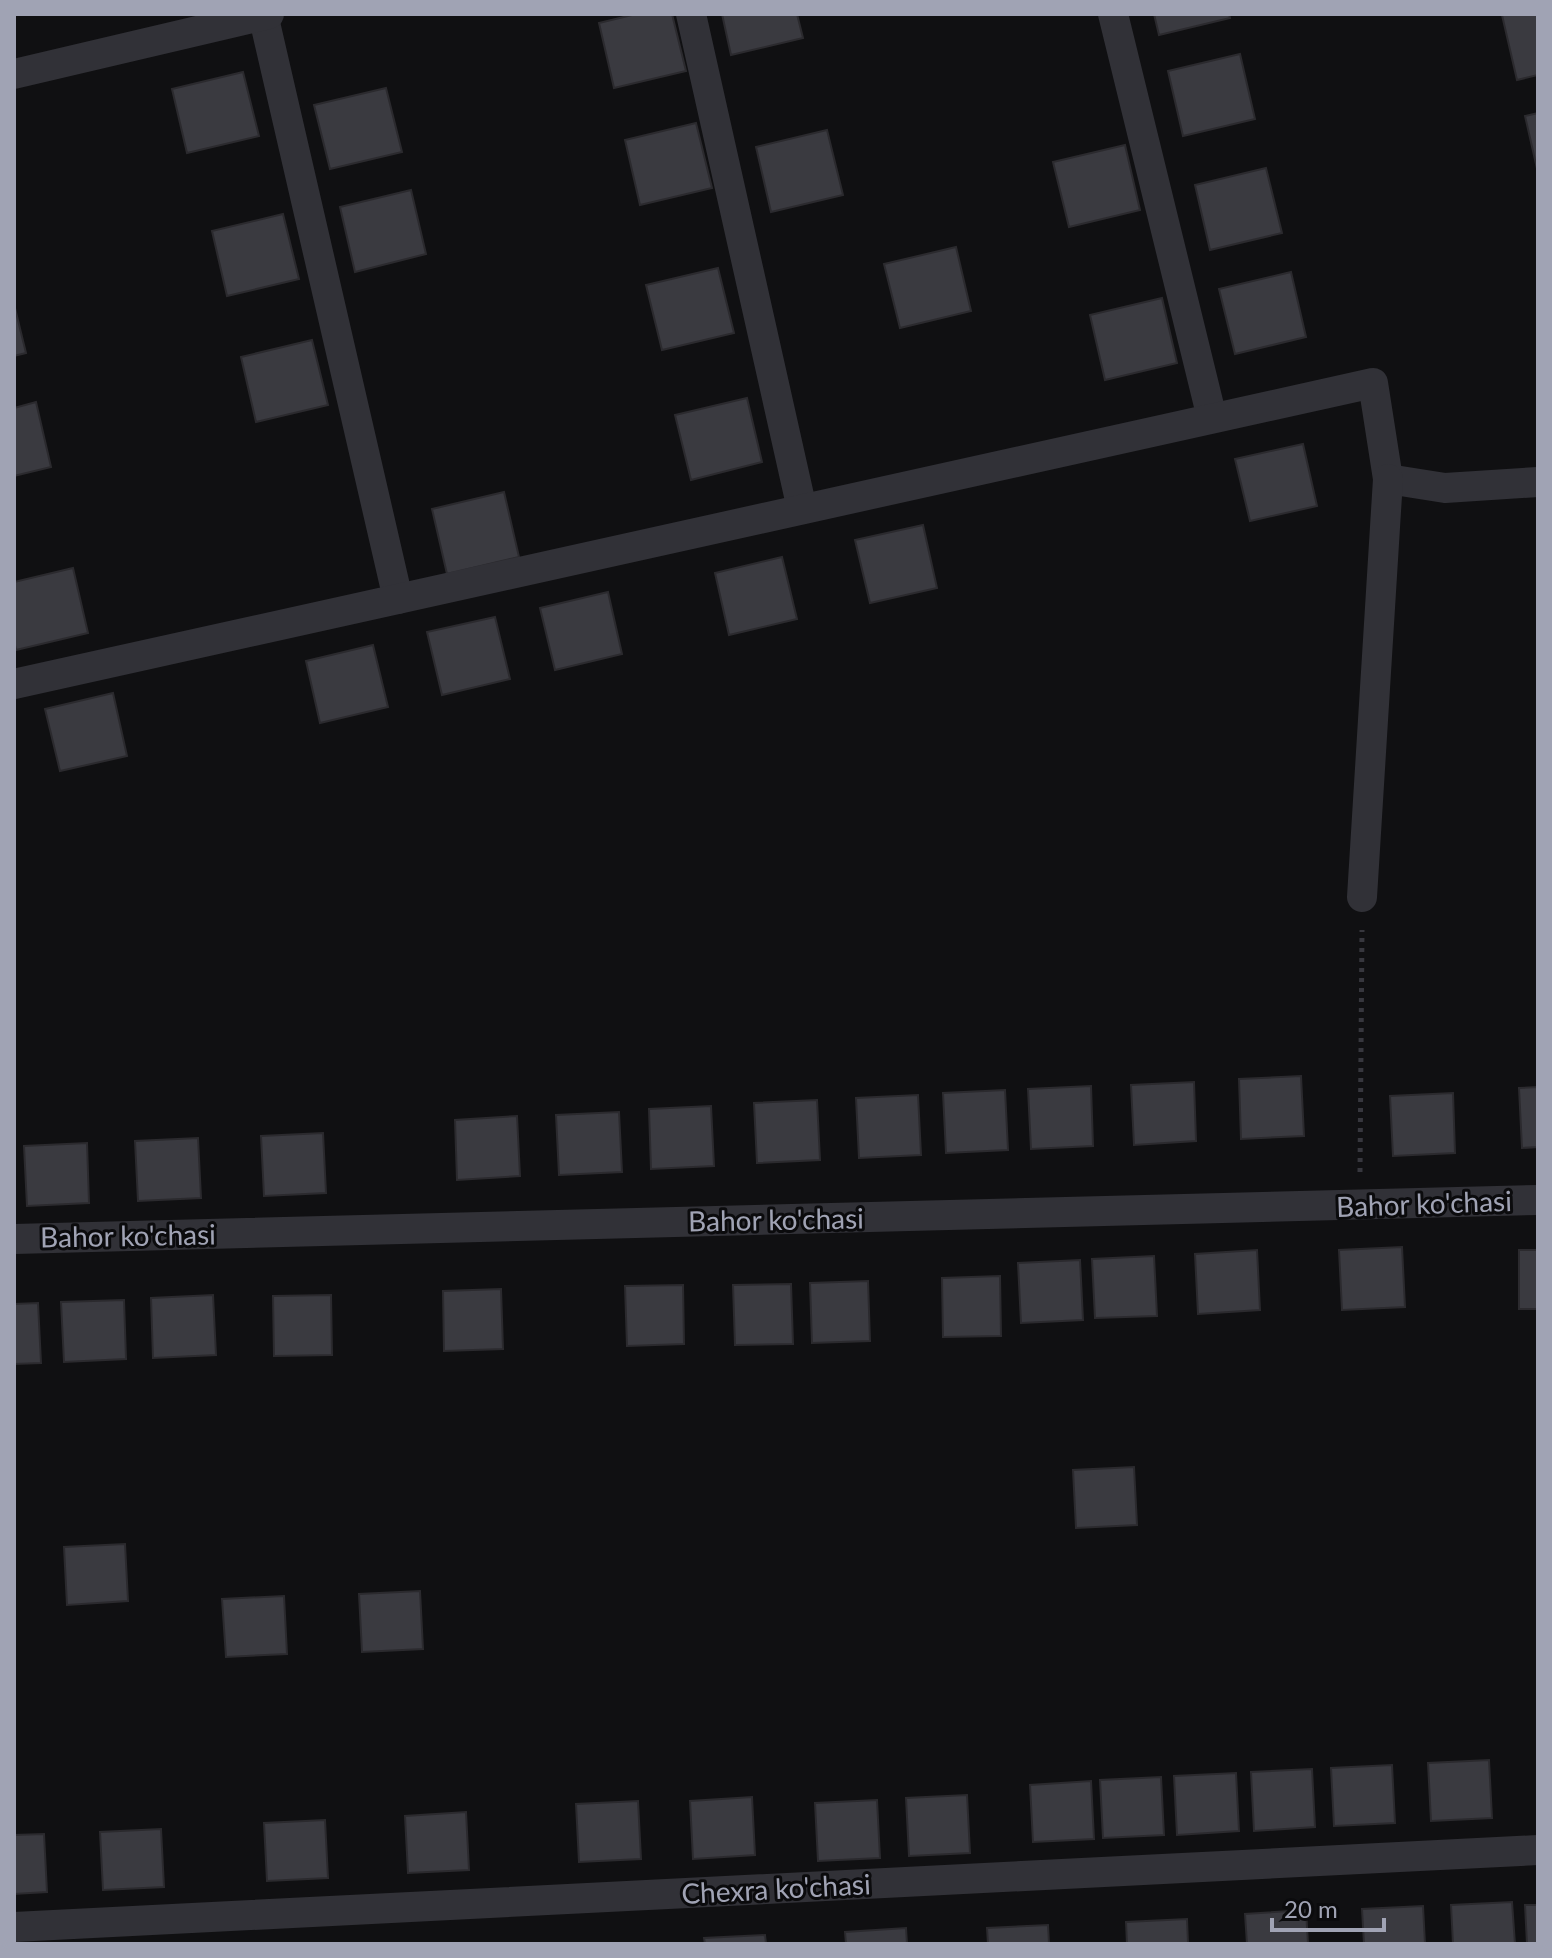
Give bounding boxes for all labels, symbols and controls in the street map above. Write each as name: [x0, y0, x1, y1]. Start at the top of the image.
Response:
street label: Bahor ko'chasi: [1336, 1183, 1512, 1223]
street label: Bahor ko'chasi: [688, 1200, 864, 1238]
street label: Bahor ko'chasi: [40, 1216, 216, 1254]
street label: Chexra ko'chasi: [680, 1866, 871, 1910]
scale bar: [1272, 1882, 1384, 1932]
text: 20 m: [1284, 1894, 1338, 1923]

